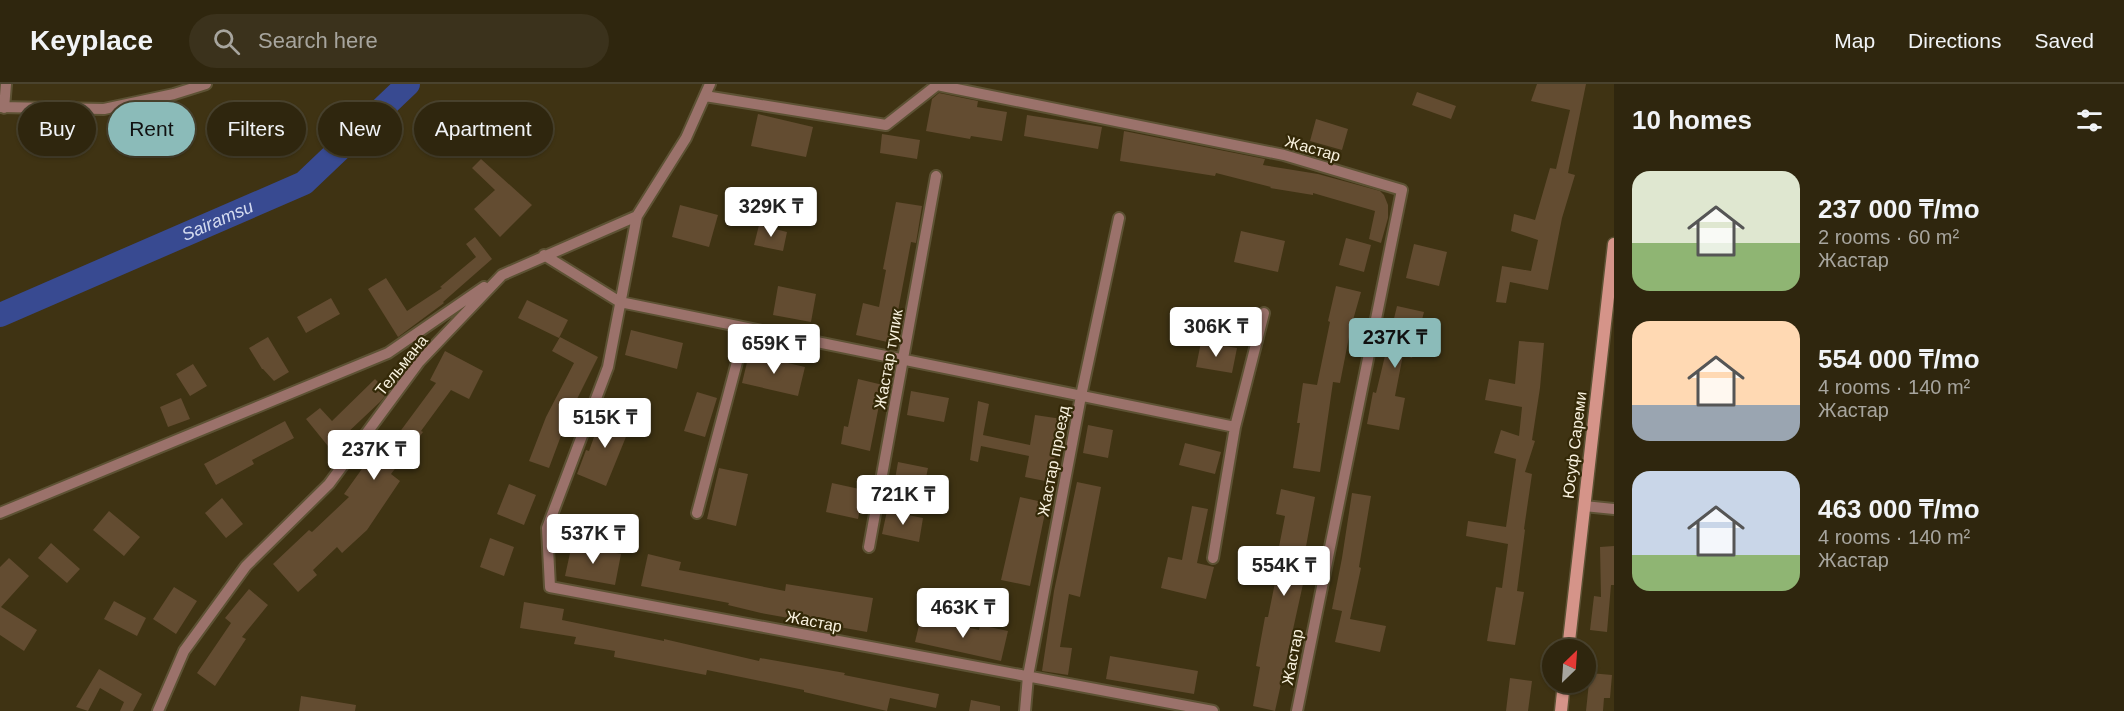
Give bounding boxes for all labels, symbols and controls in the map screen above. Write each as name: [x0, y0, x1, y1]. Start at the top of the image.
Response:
search box: [189, 14, 609, 68]
text: Keyplace: [30, 25, 153, 56]
icon: search: [210, 25, 243, 58]
text: Search here: [258, 28, 378, 53]
text: Map: [1834, 29, 1875, 52]
text: Directions: [1908, 29, 2001, 52]
text: Saved: [2034, 29, 2094, 52]
chip: Buy: [18, 102, 96, 156]
chip: Rent: [108, 102, 195, 156]
chip: Filters: [207, 102, 306, 156]
chip: New: [318, 102, 402, 156]
chip: Apartment: [414, 102, 553, 156]
icon: filters: [2073, 104, 2106, 137]
text: 10 homes: [1632, 105, 1752, 135]
street label: Жастар: [1283, 132, 1343, 165]
pin: 329K ₸: [722, 187, 820, 238]
text: 237 000 ₸/mo: [1818, 194, 1980, 224]
text: 329K ₸: [739, 195, 803, 217]
icon: home: [1680, 195, 1752, 267]
water label: Sairamsu: [179, 196, 256, 245]
text: 2 rooms · 60 m²: [1818, 226, 1959, 248]
text: Жастар: [1818, 249, 1889, 271]
street label: Жастар тупик: [871, 307, 906, 410]
pin: 306K ₸: [1167, 307, 1265, 358]
text: 306K ₸: [1184, 315, 1248, 337]
pin: 237K ₸: [1346, 318, 1444, 369]
pin: 659K ₸: [725, 324, 823, 375]
text: 237K ₸: [1363, 326, 1427, 348]
street label: Тельмана: [372, 332, 431, 399]
text: 659K ₸: [742, 332, 806, 354]
text: 554 000 ₸/mo: [1818, 344, 1980, 374]
icon: home: [1680, 345, 1752, 417]
text: 4 rooms · 140 m²: [1818, 376, 1970, 398]
street label: Юсуф Сареми: [1559, 390, 1590, 500]
pin: 515K ₸: [556, 398, 654, 449]
text: Жастар: [1818, 399, 1889, 421]
street label: Жастар проезд: [1034, 404, 1073, 518]
text: 515K ₸: [573, 406, 637, 428]
pin: 237K ₸: [325, 430, 423, 481]
text: 237K ₸: [342, 438, 406, 460]
pin: 721K ₸: [854, 475, 952, 526]
text: 721K ₸: [871, 483, 935, 505]
text: 463 000 ₸/mo: [1818, 494, 1980, 524]
icon: home: [1680, 495, 1752, 567]
pin: 537K ₸: [544, 514, 642, 565]
text: 537K ₸: [561, 522, 625, 544]
text: 4 rooms · 140 m²: [1818, 526, 1970, 548]
pin: 554K ₸: [1235, 546, 1333, 597]
text: Жастар: [1818, 549, 1889, 571]
text: 554K ₸: [1252, 554, 1316, 576]
pin: 463K ₸: [914, 588, 1012, 639]
text: 463K ₸: [931, 596, 995, 618]
street label: Жастар: [784, 608, 844, 635]
street label: Жастар: [1279, 627, 1306, 687]
north arrow: [1542, 639, 1596, 693]
map controls: [1542, 639, 1596, 693]

